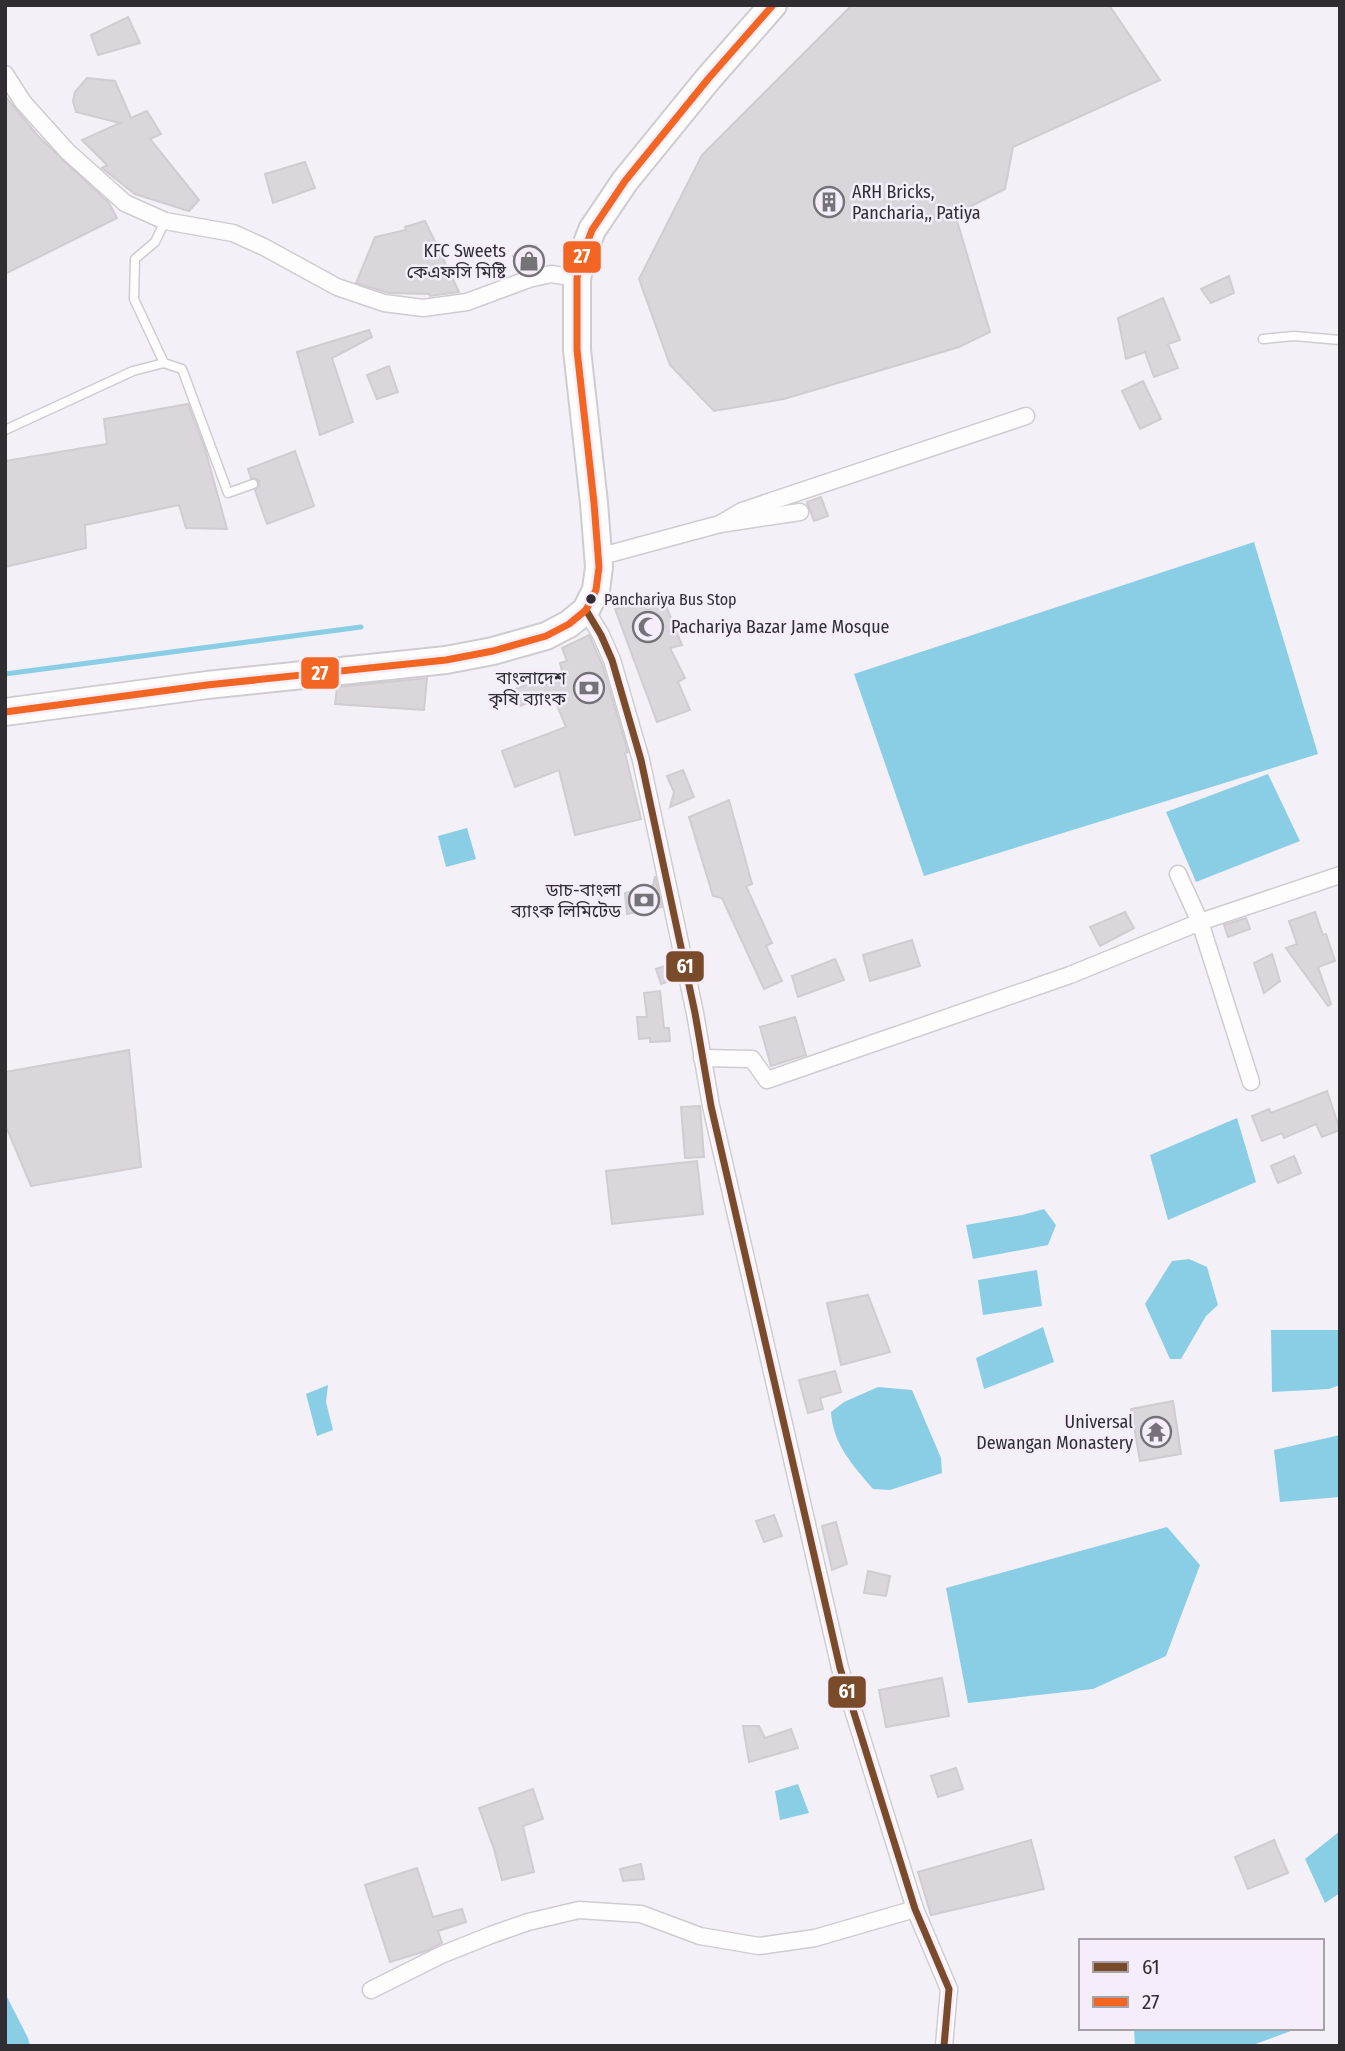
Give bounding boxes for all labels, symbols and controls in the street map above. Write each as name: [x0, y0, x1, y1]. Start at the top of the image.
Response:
place label: ARH Bricks, Pancharia,, Patiya: [852, 181, 981, 224]
building icon: ARH Bricks, Pancharia,, Patiya: [812, 185, 846, 219]
place label: KFC Sweets কেএফসি মিষ্টি: [406, 240, 506, 283]
line badge: 27: [562, 240, 602, 274]
shop icon: KFC Sweets কেএফসি মিষ্টি: [512, 244, 546, 278]
text: 27: [573, 245, 590, 268]
place label: Panchariya Bus Stop: [604, 590, 737, 609]
marker: Panchariya Bus Stop: [584, 592, 598, 606]
mosque icon: Pachariya Bazar Jame Mosque: [631, 610, 665, 644]
place label: Pachariya Bazar Jame Mosque: [671, 616, 890, 638]
line badge: 27: [300, 656, 340, 690]
text: 27: [311, 662, 328, 685]
place label: বাংলাদেশ কৃষি ব্যাংক: [487, 667, 567, 710]
bank icon: বাংলাদেশ কৃষি ব্যাংক: [572, 671, 606, 705]
place label: ডাচ-বাংলা ব্যাংক লিমিটেড: [510, 879, 621, 922]
bank icon: ডাচ-বাংলা ব্যাংক লিমিটেড: [627, 883, 661, 917]
line badge: 61: [665, 950, 705, 983]
text: 61: [676, 955, 694, 978]
place label: Universal Dewangan Monastery: [976, 1411, 1133, 1454]
temple icon: Universal Dewangan Monastery: [1139, 1415, 1173, 1449]
line badge: 61: [827, 1675, 867, 1709]
text: 61: [838, 1680, 856, 1703]
legend: [1079, 1939, 1324, 2030]
text: 61: [1142, 1954, 1160, 1980]
text: 27: [1142, 1989, 1160, 2015]

